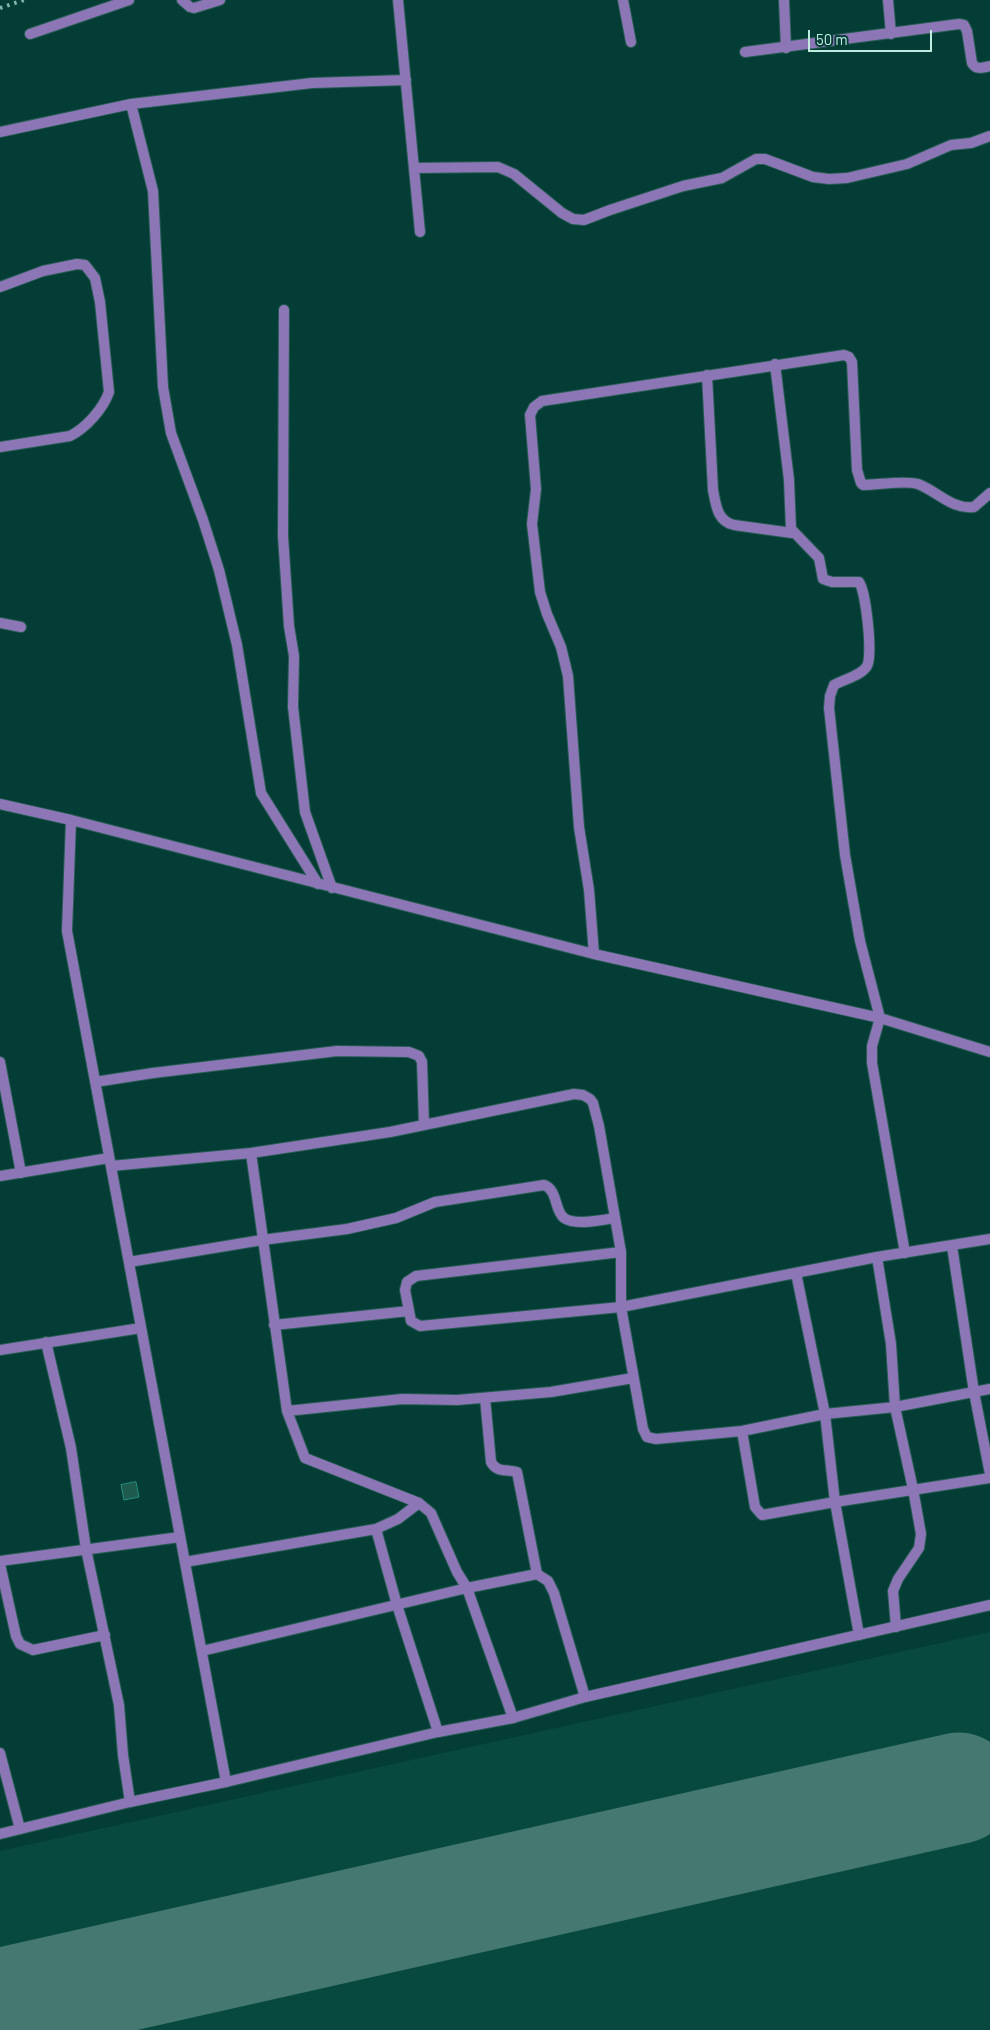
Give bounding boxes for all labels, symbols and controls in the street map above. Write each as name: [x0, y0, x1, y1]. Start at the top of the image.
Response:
scale bar: [810, 20, 934, 52]
text: 50 m: [816, 30, 848, 48]

